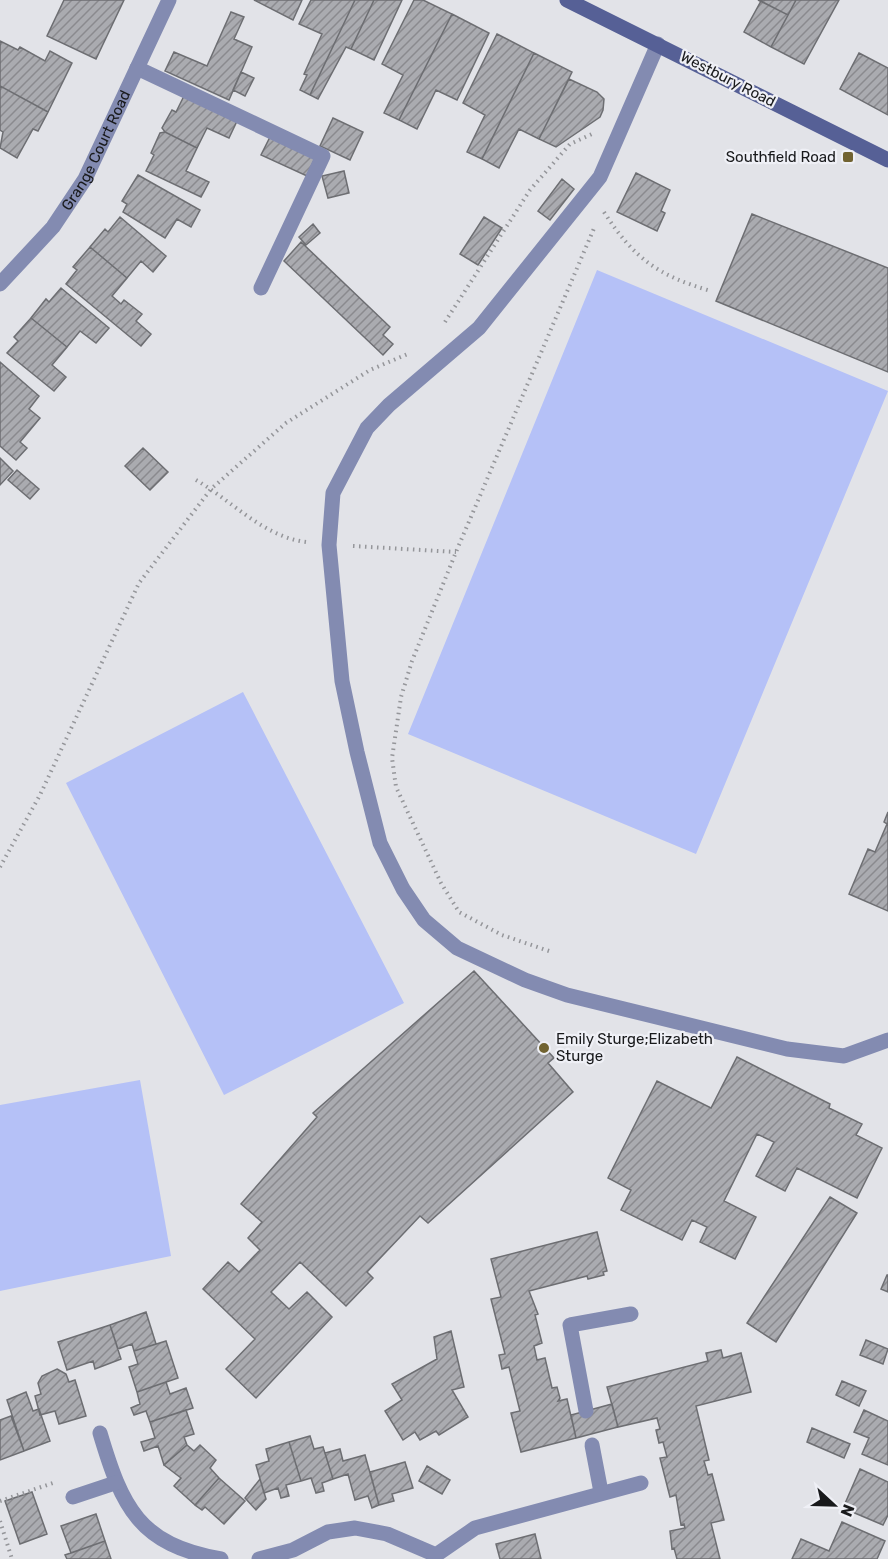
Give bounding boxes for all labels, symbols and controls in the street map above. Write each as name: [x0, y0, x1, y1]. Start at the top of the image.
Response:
street label: Westbury Road: [677, 47, 779, 111]
street label: Grange Court Road: [58, 88, 134, 214]
place label: Southfield Road: [726, 148, 836, 166]
marker: Southfield Road: [841, 150, 855, 164]
place label: Emily Sturge;Elizabeth Sturge: [556, 1030, 713, 1065]
marker: Emily Sturge;Elizabeth Sturge: [537, 1041, 551, 1055]
north arrow: [804, 1475, 864, 1535]
text: N: [836, 1502, 858, 1519]

